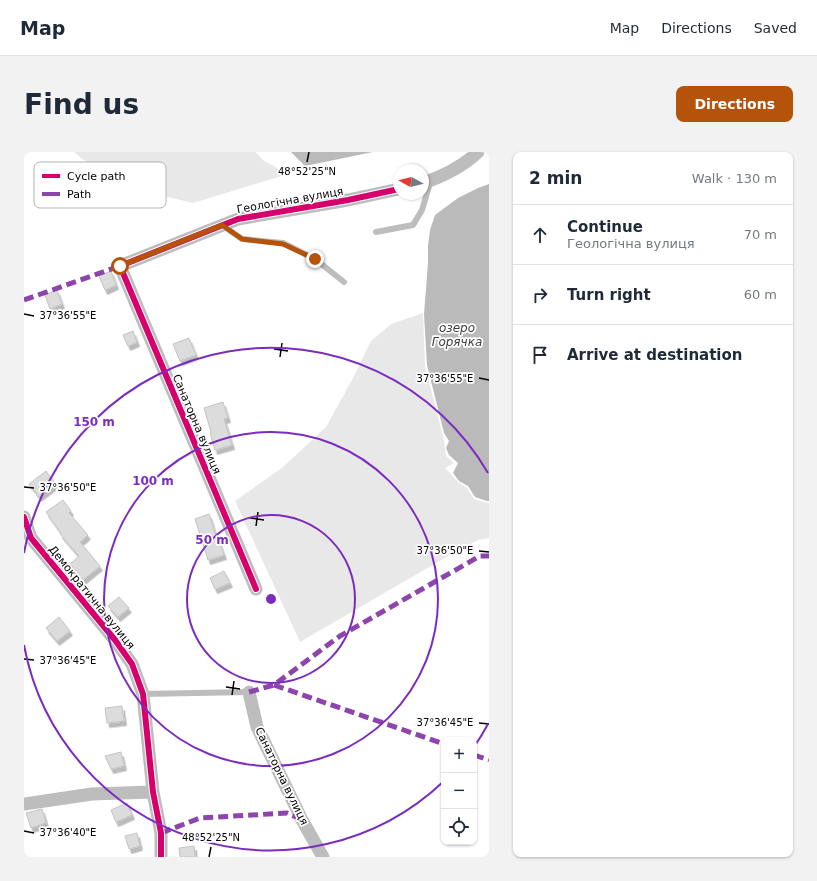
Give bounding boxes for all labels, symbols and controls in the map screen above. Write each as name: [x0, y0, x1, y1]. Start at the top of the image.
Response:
text: Map: [20, 17, 65, 39]
text: Map: [610, 20, 639, 36]
text: Directions: [661, 20, 732, 36]
text: Saved: [754, 20, 797, 36]
button: Directions: [676, 86, 793, 122]
text: Find us: [24, 88, 139, 121]
legend: [34, 162, 166, 208]
north arrow: [393, 164, 429, 200]
text: 48°52'25"N: [278, 166, 336, 177]
text: 2 min: [529, 168, 582, 188]
text: Cycle path: [67, 170, 126, 183]
text: Walk · 130 m: [692, 171, 777, 186]
street label: Геологічна вулиця: [236, 185, 344, 216]
text: Path: [67, 188, 91, 201]
text: Continue: [567, 218, 643, 236]
icon: ahead: [529, 224, 551, 246]
text: 70 m: [744, 227, 777, 242]
text: Геологічна вулиця: [567, 236, 695, 251]
route end: [306, 250, 324, 268]
route start: [111, 257, 129, 275]
icon: right: [529, 284, 551, 306]
text: Turn right: [567, 286, 651, 304]
text: 60 m: [744, 287, 777, 302]
text: 37°36'55"E: [40, 310, 96, 321]
water label: озеро Горячка: [432, 321, 482, 349]
icon: arrive: [529, 344, 551, 366]
text: Arrive at destination: [567, 346, 742, 364]
street label: Санаторна вулиця: [170, 372, 223, 476]
text: 37°36'55"E: [417, 373, 473, 384]
text: 150 m: [73, 415, 115, 429]
text: 100 m: [132, 474, 174, 488]
text: 37°36'50"E: [40, 482, 96, 493]
text: 50 m: [195, 533, 229, 547]
street label: Демократична вулиця: [46, 543, 137, 652]
text: 37°36'50"E: [417, 545, 473, 556]
centre of rings: [264, 592, 278, 606]
text: 37°36'45"E: [40, 655, 96, 666]
text: 37°36'45"E: [417, 717, 473, 728]
street label: Санаторна вулиця: [252, 725, 311, 827]
map controls: [441, 737, 477, 845]
button: +: [441, 737, 477, 773]
button: −: [441, 773, 477, 809]
button: locate: [441, 809, 477, 845]
text: 37°36'40"E: [40, 827, 96, 838]
text: 48°52'25"N: [182, 832, 240, 843]

